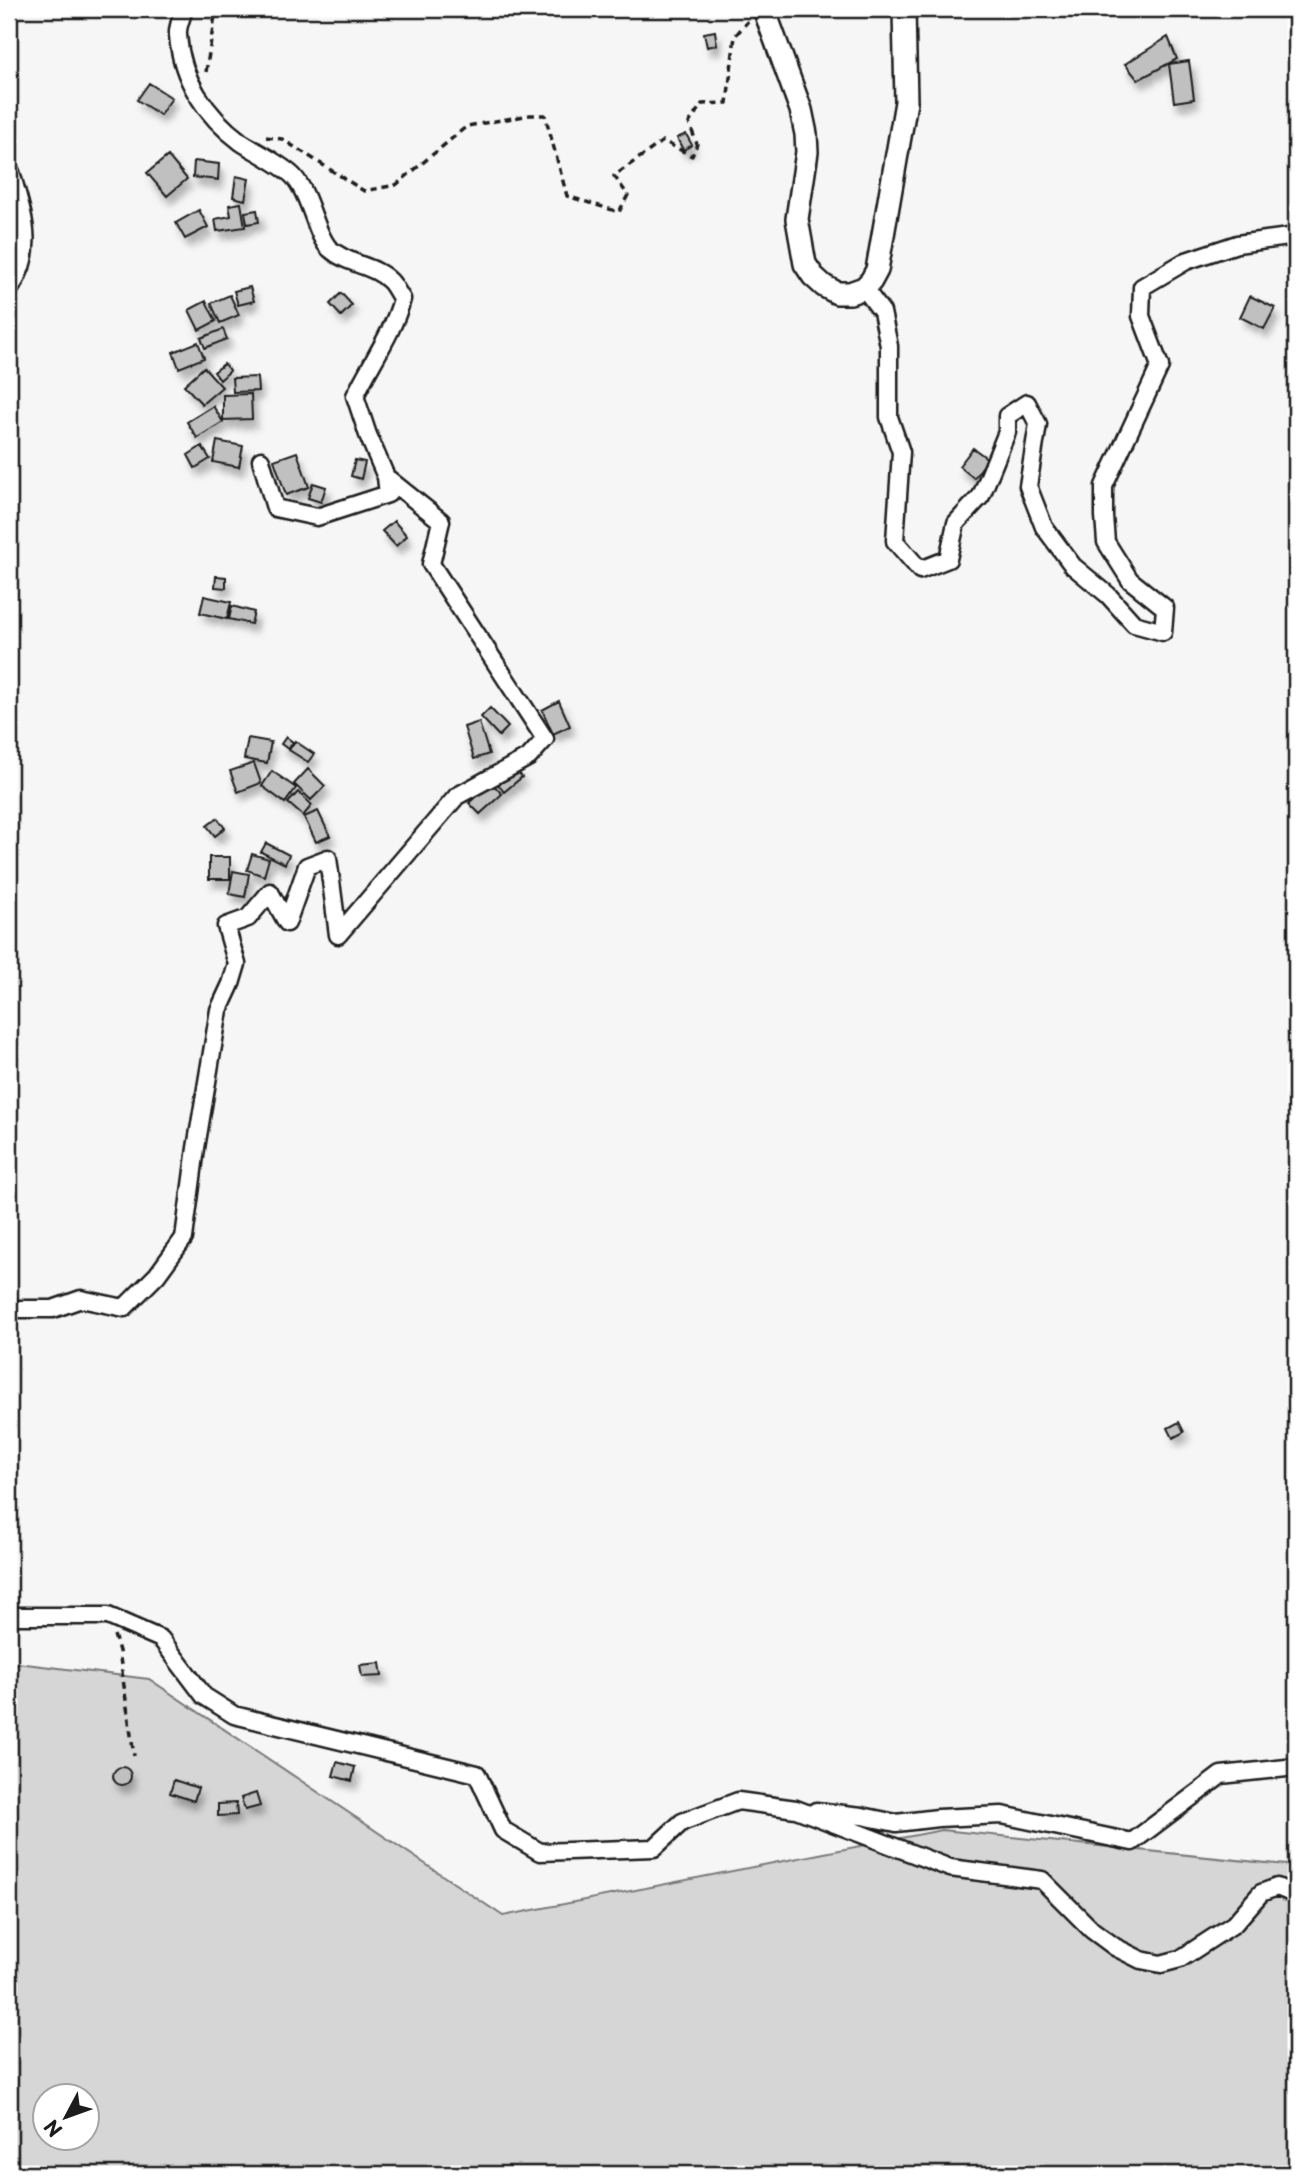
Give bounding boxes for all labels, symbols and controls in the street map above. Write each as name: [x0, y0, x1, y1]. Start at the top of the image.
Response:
north arrow: [32, 2082, 102, 2152]
text: N: [37, 2114, 68, 2144]

